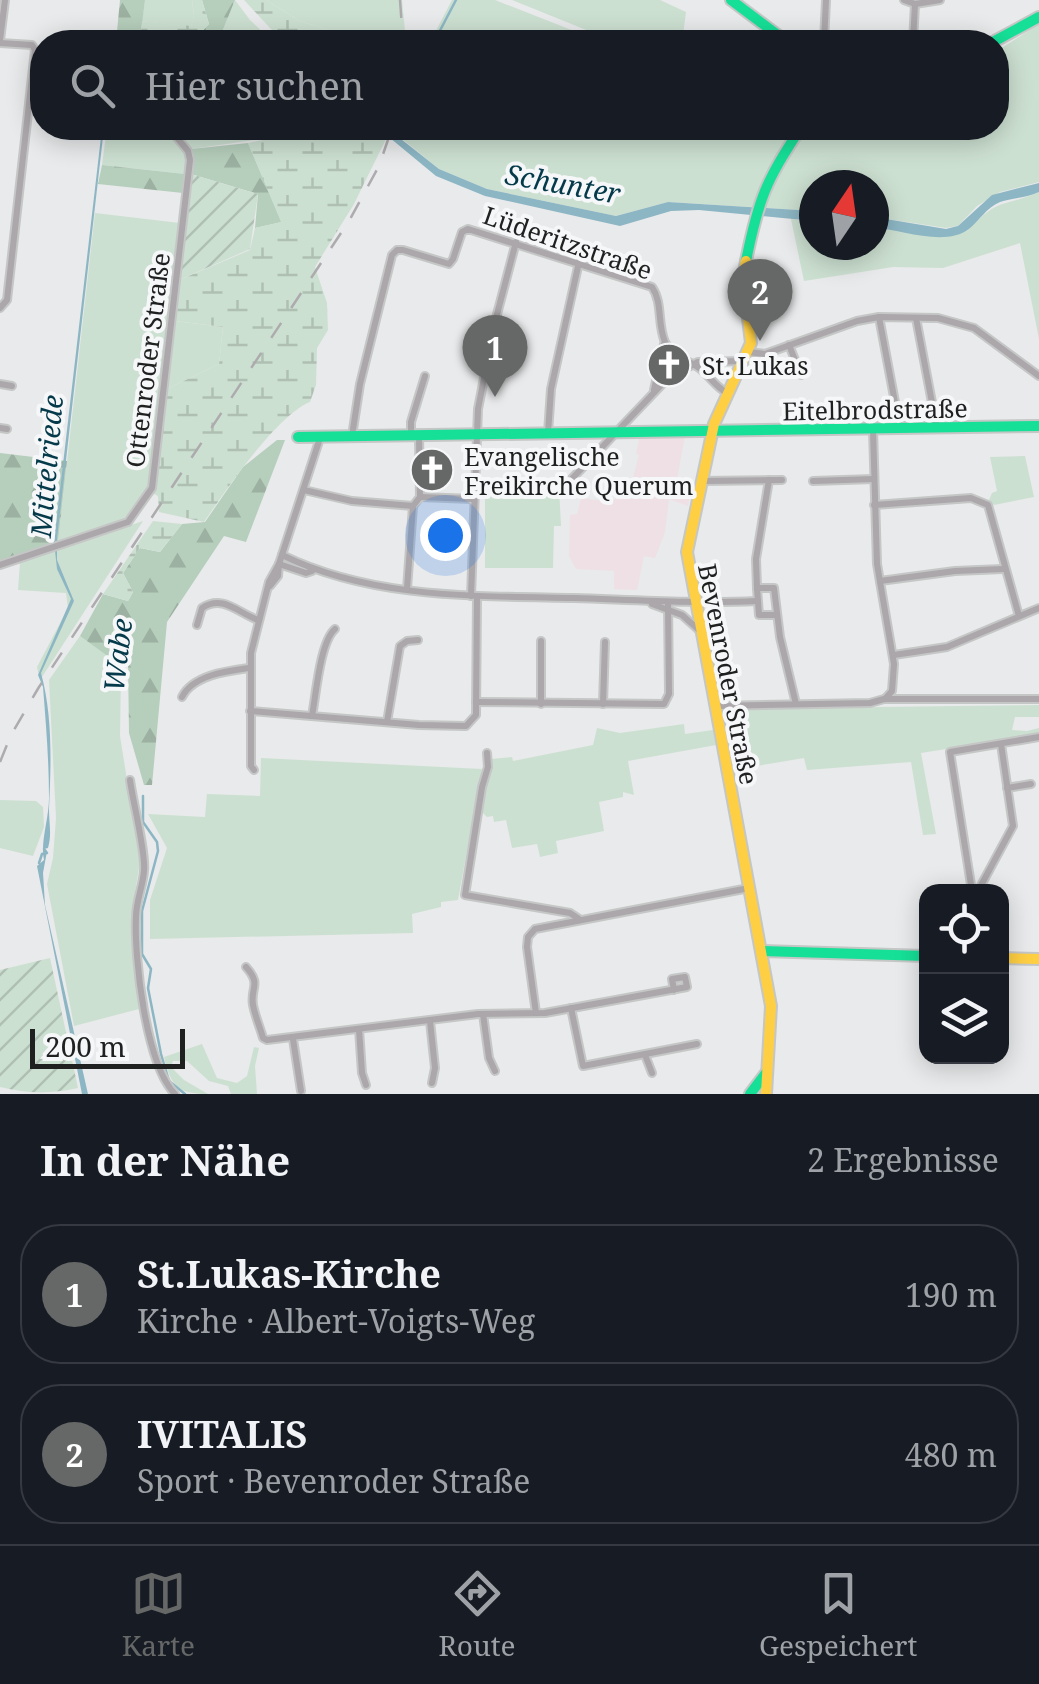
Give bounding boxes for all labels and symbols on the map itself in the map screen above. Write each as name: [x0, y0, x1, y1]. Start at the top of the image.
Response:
water label: Schunter: [502, 154, 624, 212]
north arrow: [799, 170, 889, 260]
street label: Lüderitzstraße: [479, 197, 657, 287]
street label: Ottenroder Straße: [117, 251, 177, 469]
pin: 2: [728, 258, 792, 341]
pin: 1: [462, 314, 528, 397]
church icon: St. Lukas: [646, 342, 692, 388]
place label: St. Lukas: [702, 348, 809, 382]
street label: Eitelbrodstraße: [782, 390, 968, 428]
water label: Mittelriede: [21, 393, 71, 540]
place label: Evangelische Freikirche Querum: [464, 439, 693, 502]
church icon: Evangelische Freikirche Querum: [409, 447, 455, 493]
your location: [420, 510, 471, 561]
street label: Bevenroder Straße: [691, 561, 767, 787]
water label: Wabe: [94, 616, 140, 694]
scale bar: [30, 1024, 185, 1068]

